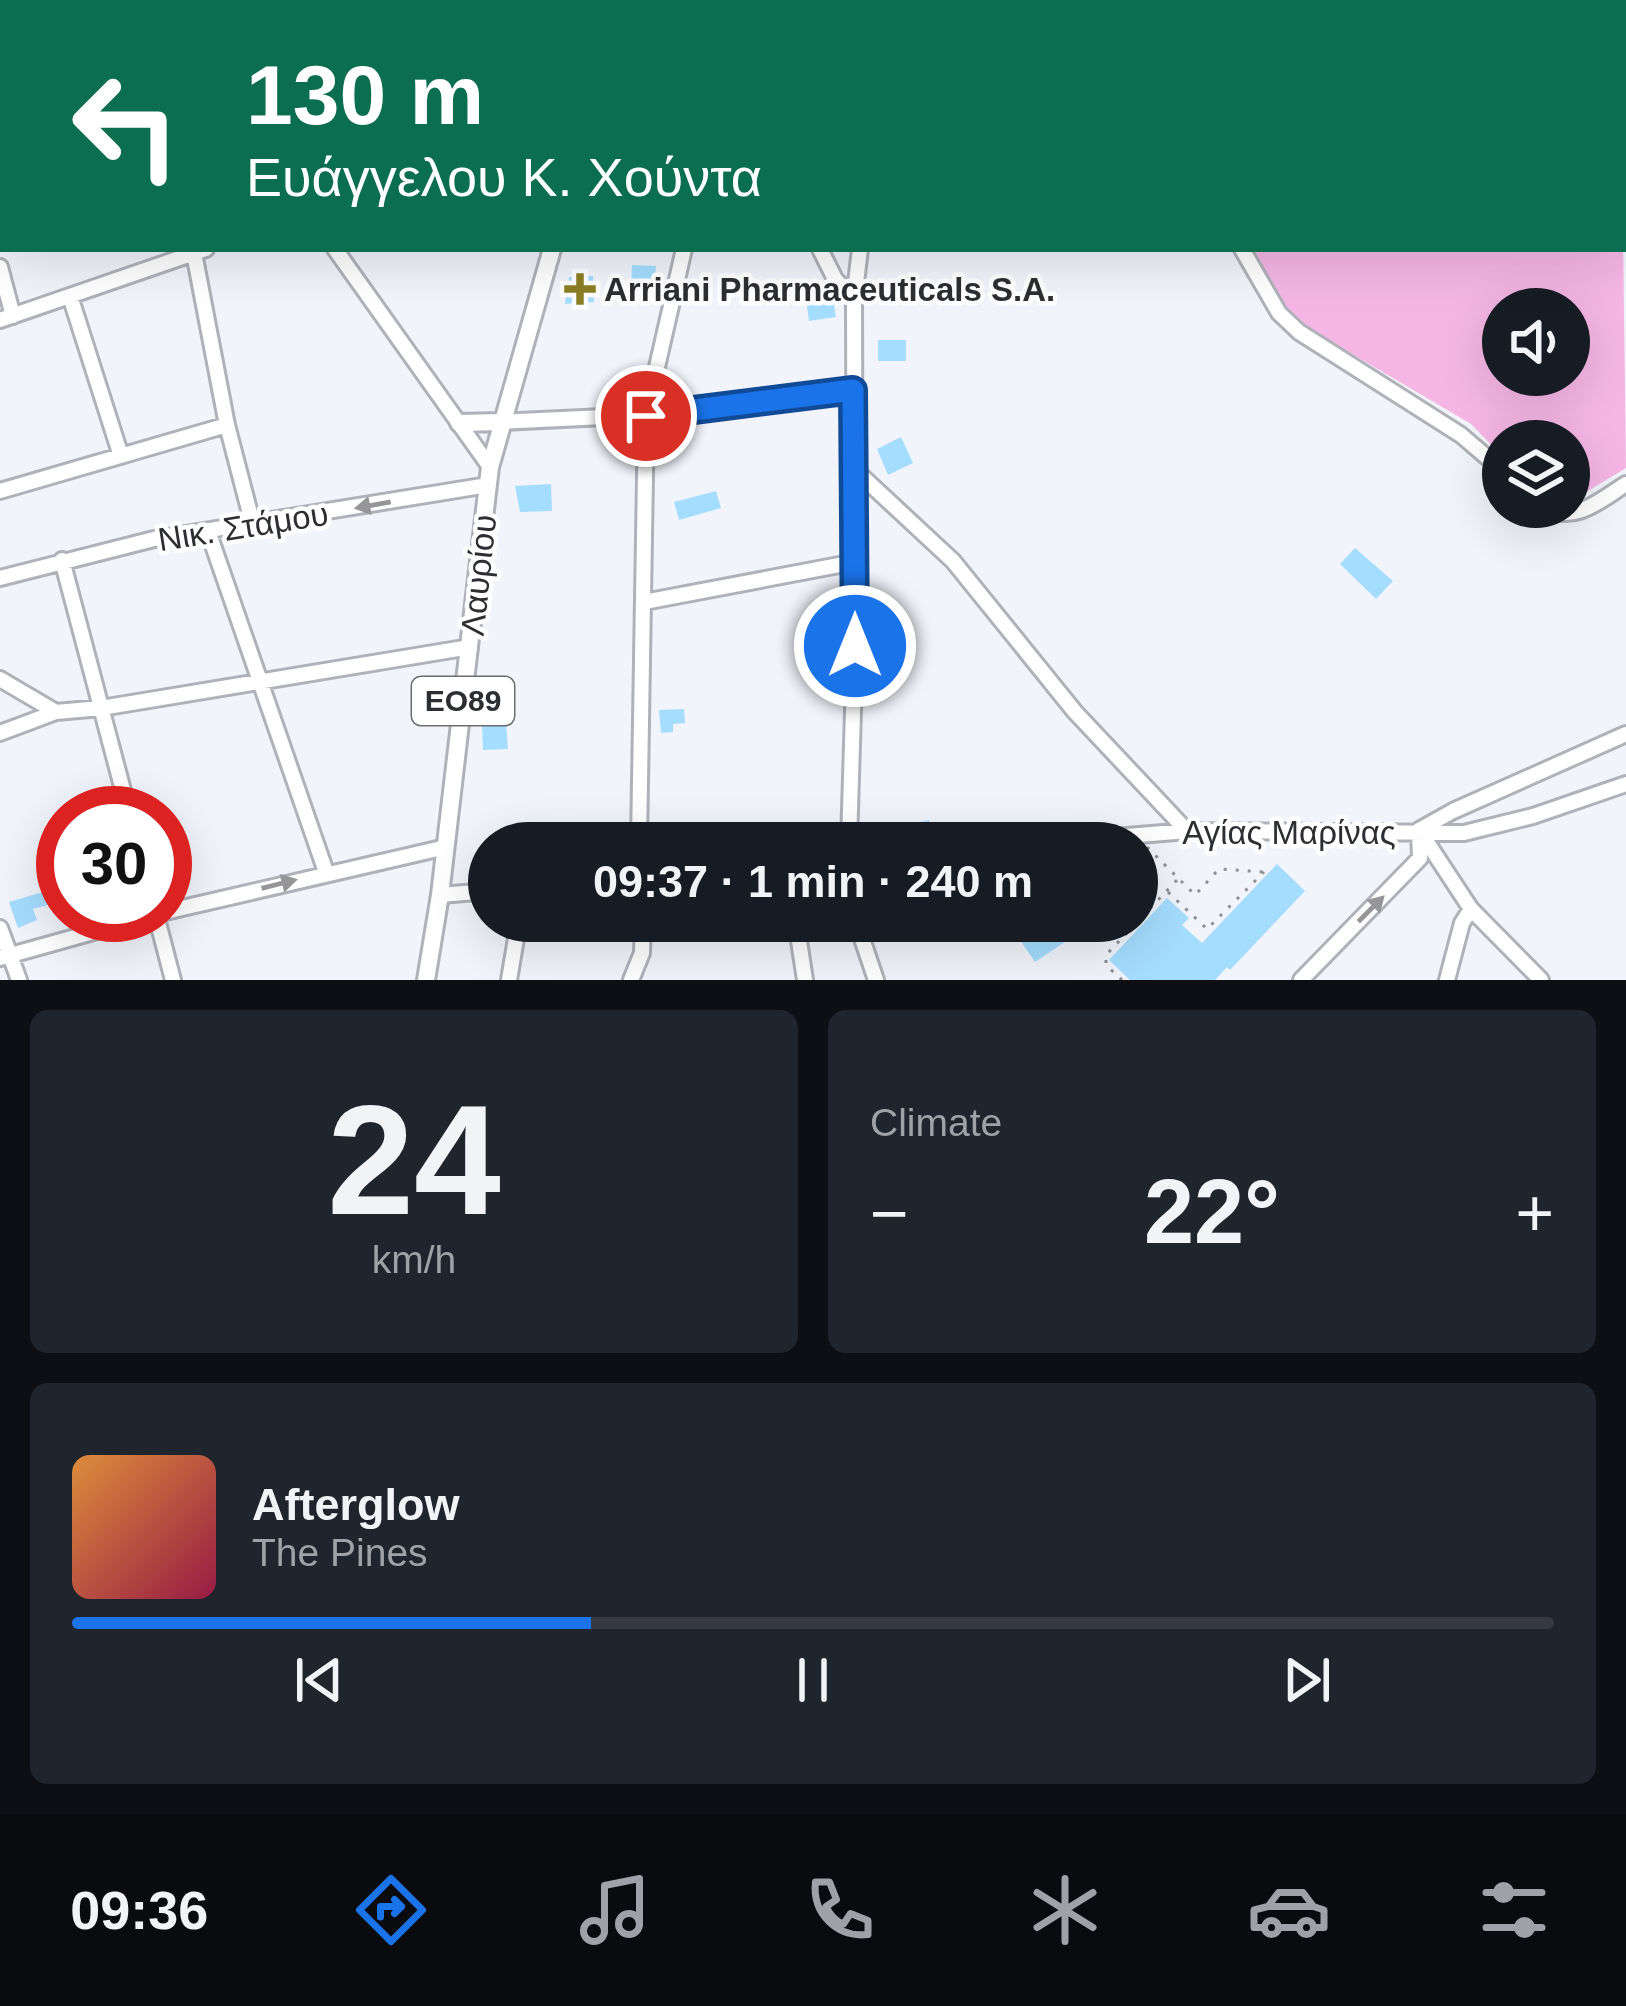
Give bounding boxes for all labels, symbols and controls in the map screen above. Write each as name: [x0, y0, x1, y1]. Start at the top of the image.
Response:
icon: left: [48, 48, 204, 204]
text: 130 m: [246, 48, 484, 142]
text: Ευάγγελου Κ. Χούντα: [246, 147, 762, 207]
place label: Arriani Pharmaceuticals S.A.: [604, 271, 1055, 308]
marker: Arriani Pharmaceuticals S.A.: [567, 276, 593, 302]
map controls: [1482, 288, 1590, 528]
button: sound: [1482, 288, 1590, 396]
pin: [595, 365, 697, 467]
icon: arrive: [613, 383, 679, 449]
button: layers: [1482, 420, 1590, 528]
street label: Νικ. Στάμου: [155, 495, 331, 558]
one-way arrow: [353, 496, 391, 514]
street label: Λαυρίου: [454, 513, 503, 637]
position arrow: [792, 583, 918, 709]
road number: ΕΟ89: [412, 677, 514, 725]
speed limit sign: 30: [36, 786, 192, 942]
street label: Αγίας Μαρίνας: [1182, 814, 1396, 851]
text: 09:37 · 1 min · 240 m: [593, 856, 1033, 907]
one-way arrow: [260, 874, 297, 893]
one-way arrow: [1356, 896, 1384, 924]
text: 24: [327, 1073, 501, 1247]
text: Climate: [870, 1101, 1002, 1144]
text: 22°: [1144, 1162, 1280, 1262]
text: −: [870, 1176, 909, 1250]
text: +: [1515, 1176, 1554, 1250]
text: km/h: [372, 1238, 456, 1281]
text: Afterglow: [252, 1479, 460, 1530]
text: The Pines: [252, 1531, 428, 1574]
icon: previous: [286, 1647, 352, 1713]
icon: pause: [780, 1647, 846, 1713]
icon: next: [1274, 1647, 1340, 1713]
icon: directions: [349, 1868, 433, 1952]
icon: music: [573, 1868, 657, 1952]
icon: phone: [798, 1868, 882, 1952]
icon: climate: [1023, 1868, 1107, 1952]
icon: car: [1247, 1868, 1331, 1952]
icon: filters: [1472, 1868, 1556, 1952]
text: 09:36: [70, 1880, 208, 1940]

